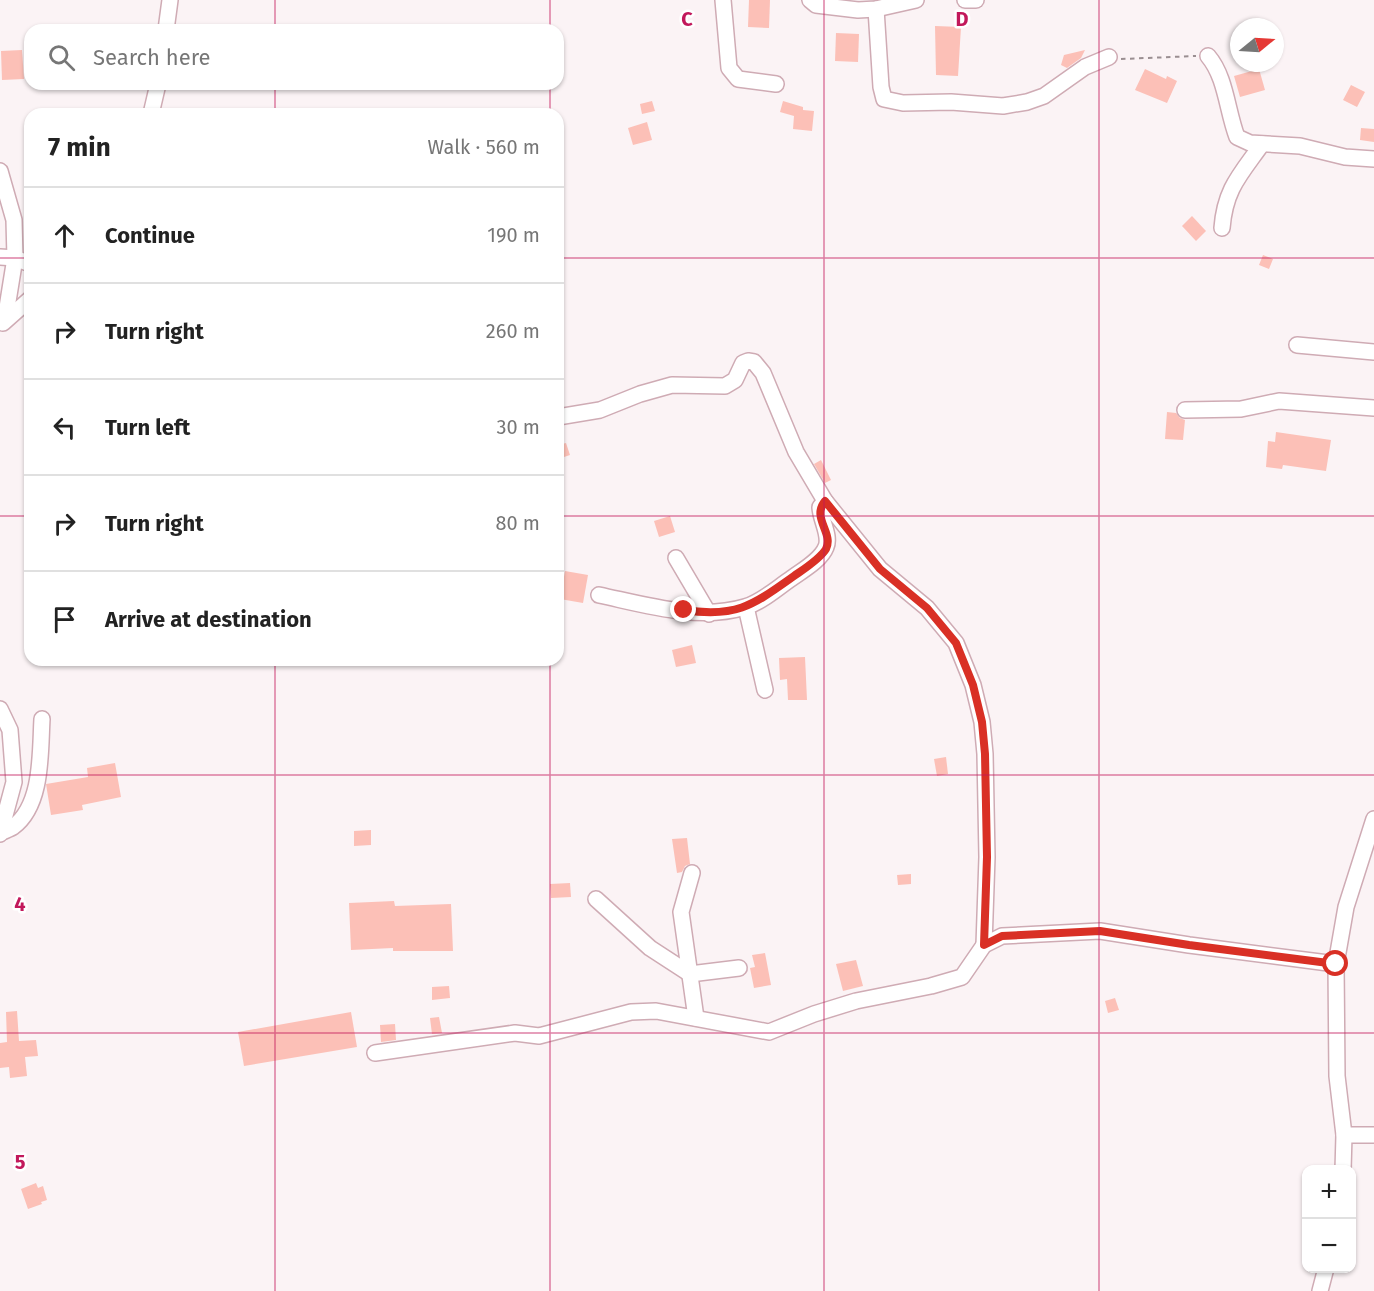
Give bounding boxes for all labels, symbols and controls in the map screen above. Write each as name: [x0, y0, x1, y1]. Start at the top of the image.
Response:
text: C: [681, 7, 693, 31]
text: D: [955, 7, 969, 31]
north arrow: [1230, 18, 1284, 72]
search box: [24, 24, 564, 90]
icon: search: [45, 41, 78, 74]
text: Search here: [93, 44, 211, 71]
text: 7 min: [48, 132, 111, 163]
text: Walk · 560 m: [428, 135, 540, 159]
icon: ahead: [48, 219, 81, 252]
text: Continue: [105, 222, 195, 249]
text: 190 m: [487, 223, 540, 247]
icon: right: [48, 315, 81, 348]
text: Turn right: [105, 318, 204, 345]
text: 260 m: [486, 319, 540, 343]
icon: left: [48, 411, 81, 444]
text: Turn left: [105, 414, 190, 441]
text: 30 m: [496, 415, 540, 439]
icon: right: [48, 507, 81, 540]
text: Turn right: [105, 510, 204, 537]
text: 80 m: [495, 511, 540, 535]
route end: [670, 596, 696, 622]
icon: arrive: [48, 603, 81, 636]
text: Arrive at destination: [105, 606, 312, 633]
text: 4: [14, 892, 26, 916]
route start: [1322, 950, 1348, 976]
text: 5: [15, 1150, 26, 1174]
map controls: [1302, 1165, 1356, 1273]
button: +: [1302, 1165, 1356, 1219]
button: −: [1302, 1219, 1356, 1273]

